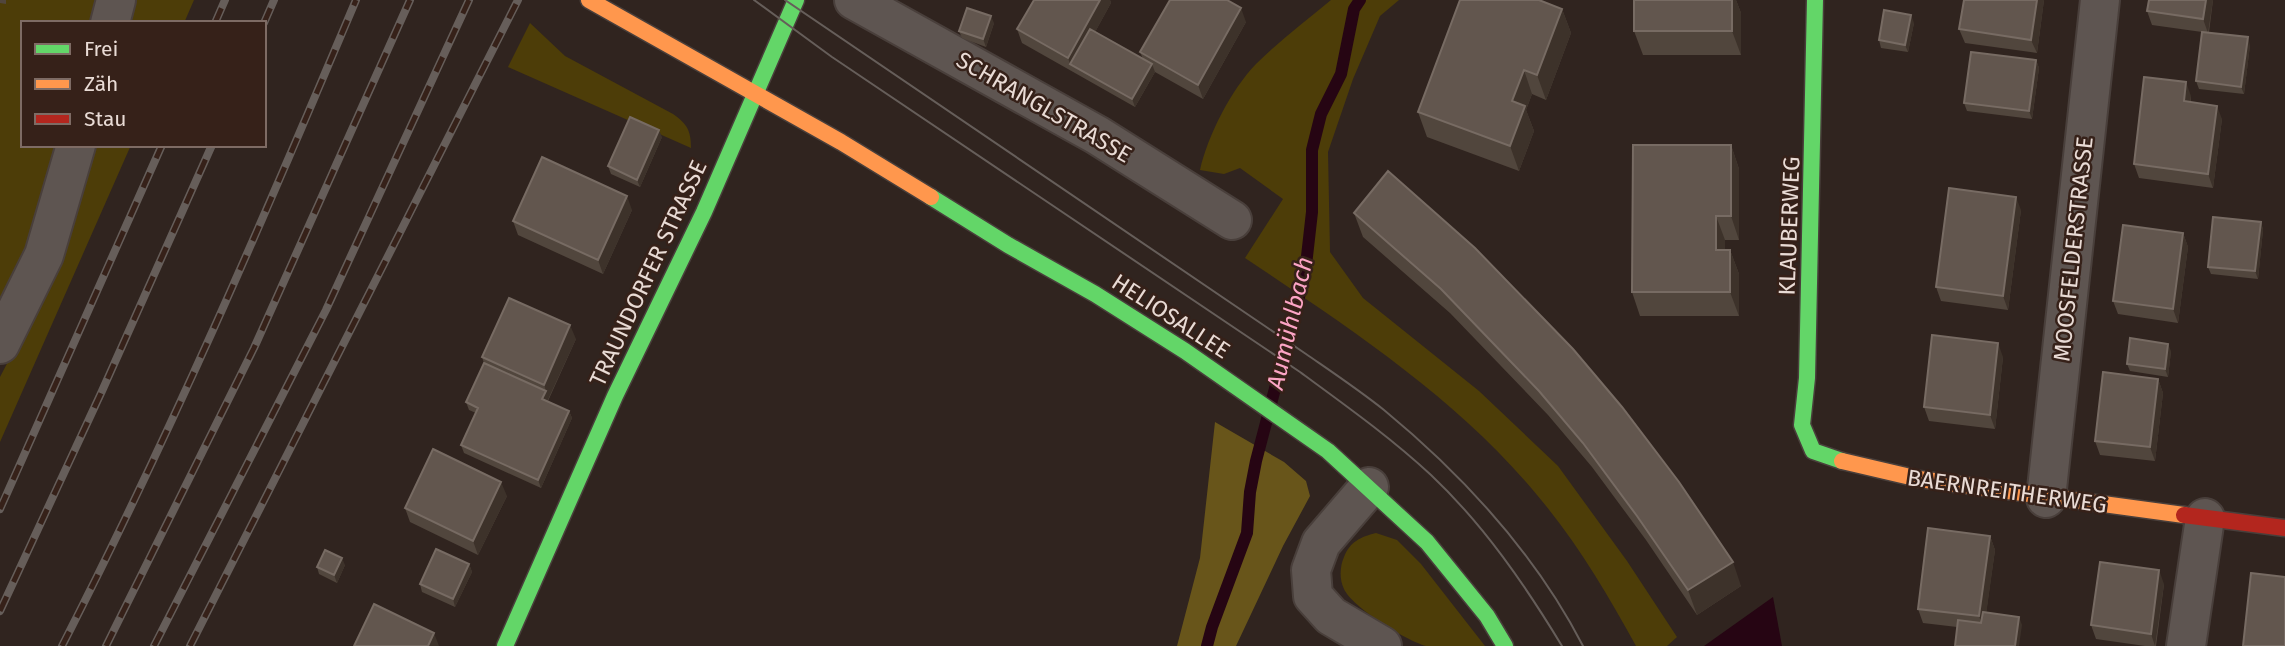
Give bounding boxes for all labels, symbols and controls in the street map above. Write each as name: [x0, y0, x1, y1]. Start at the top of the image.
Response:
legend: [21, 21, 266, 147]
text: Frei: [84, 36, 118, 62]
street label: SCHRANGLSTRASSE: [951, 45, 1137, 169]
text: Zäh: [84, 71, 118, 97]
text: Stau: [84, 106, 127, 132]
street label: MOOSFELDERSTRASSE: [2047, 135, 2099, 363]
street label: TRAUNDORFER STRASSE: [583, 156, 713, 390]
street label: KLAUBERWEG: [1773, 156, 1805, 296]
water label: Aumühlbach: [1261, 254, 1319, 393]
street label: HELIOSALLEE: [1107, 267, 1235, 365]
street label: BAERNREITHERWEG: [1905, 463, 2109, 519]

